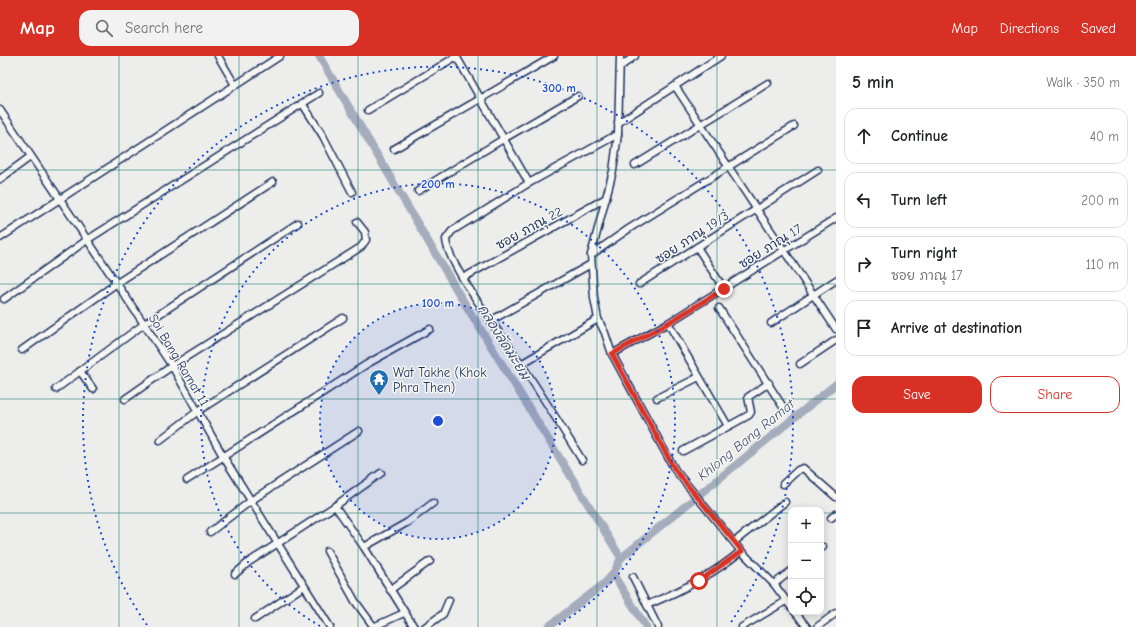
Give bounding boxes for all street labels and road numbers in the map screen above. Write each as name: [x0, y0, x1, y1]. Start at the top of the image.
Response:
street label: ซอย ภาณุ 22: [493, 204, 566, 254]
street label: ซอย ภาณุ 19/3: [653, 208, 733, 268]
street label: ซอย ภาณุ 17: [736, 221, 805, 273]
street label: Soi Bang Ramat 11: [146, 311, 212, 409]

